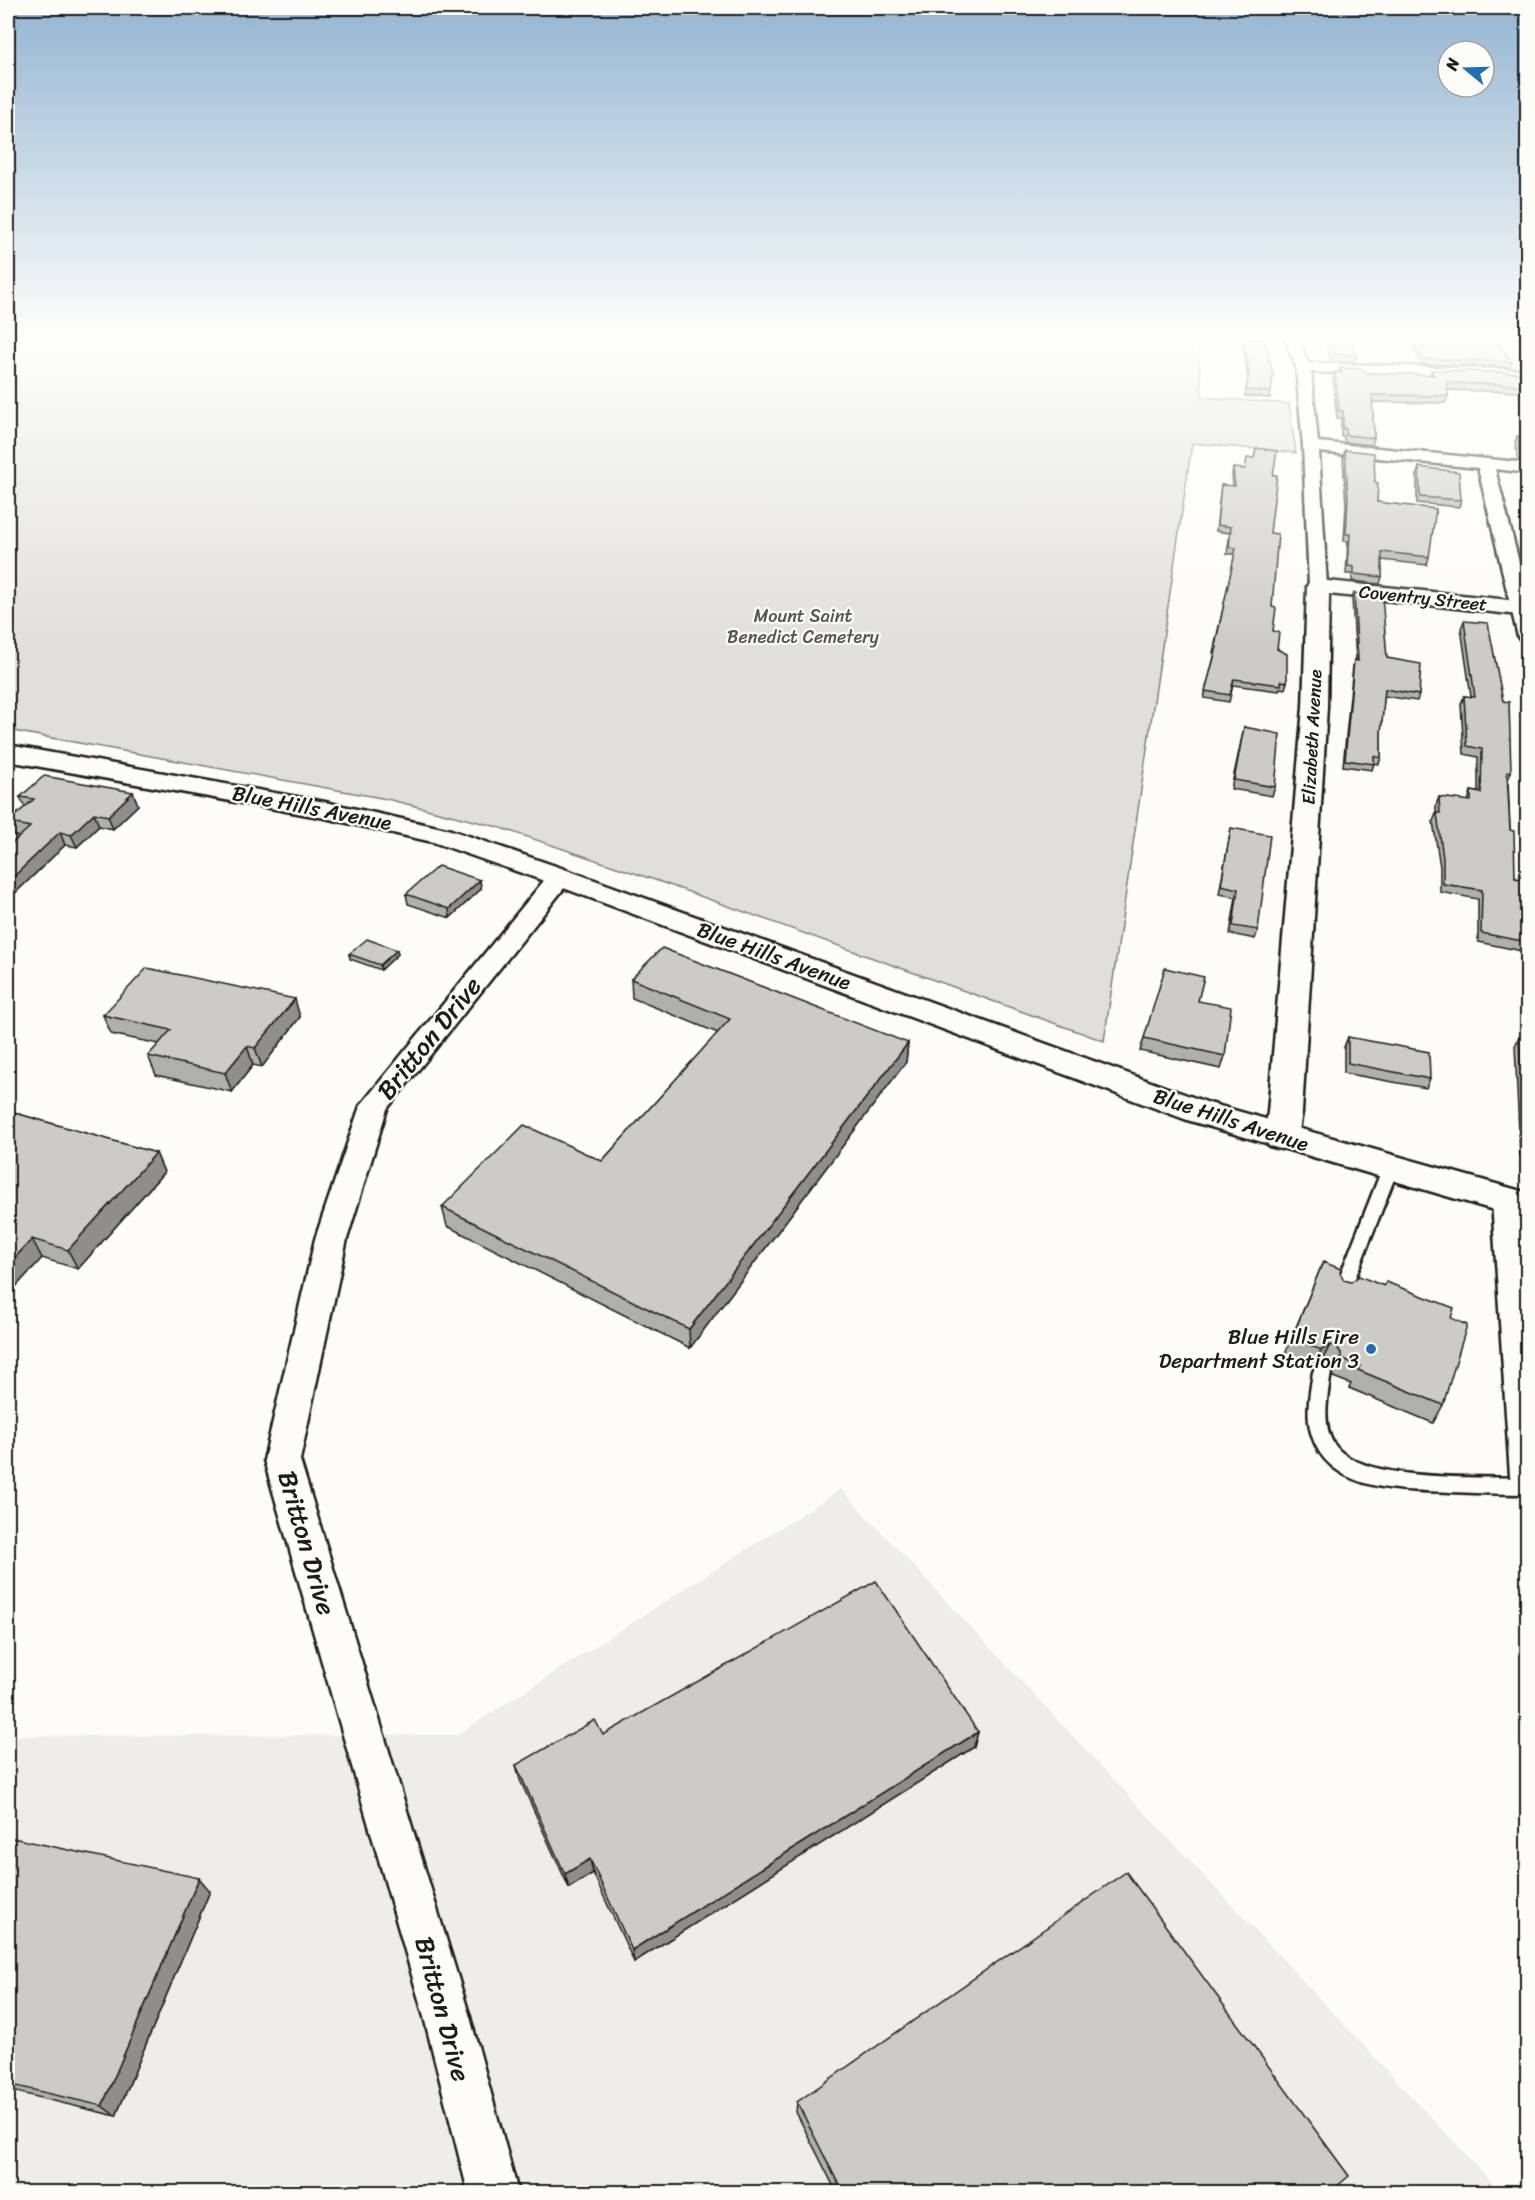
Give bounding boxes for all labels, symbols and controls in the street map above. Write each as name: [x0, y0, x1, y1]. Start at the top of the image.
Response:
north arrow: [1436, 39, 1496, 99]
text: N: [1436, 53, 1468, 75]
street label: Coventry Street: [1357, 575, 1489, 621]
park label: Mount Saint Benedict Cemetery: [727, 600, 880, 653]
street label: Elizabeth Avenue: [1292, 668, 1332, 805]
street label: Blue Hills Avenue: [229, 774, 395, 842]
street label: Blue Hills Avenue: [692, 911, 856, 1001]
street label: Britton Drive: [364, 966, 494, 1110]
street label: Blue Hills Avenue: [1148, 1077, 1314, 1163]
place label: Blue Hills Fire Department Station 3: [1159, 1318, 1359, 1380]
marker: Blue Hills Fire Department Station 3: [1364, 1342, 1378, 1356]
street label: Britton Drive: [264, 1465, 350, 1621]
street label: Britton Drive: [402, 1931, 484, 2087]

